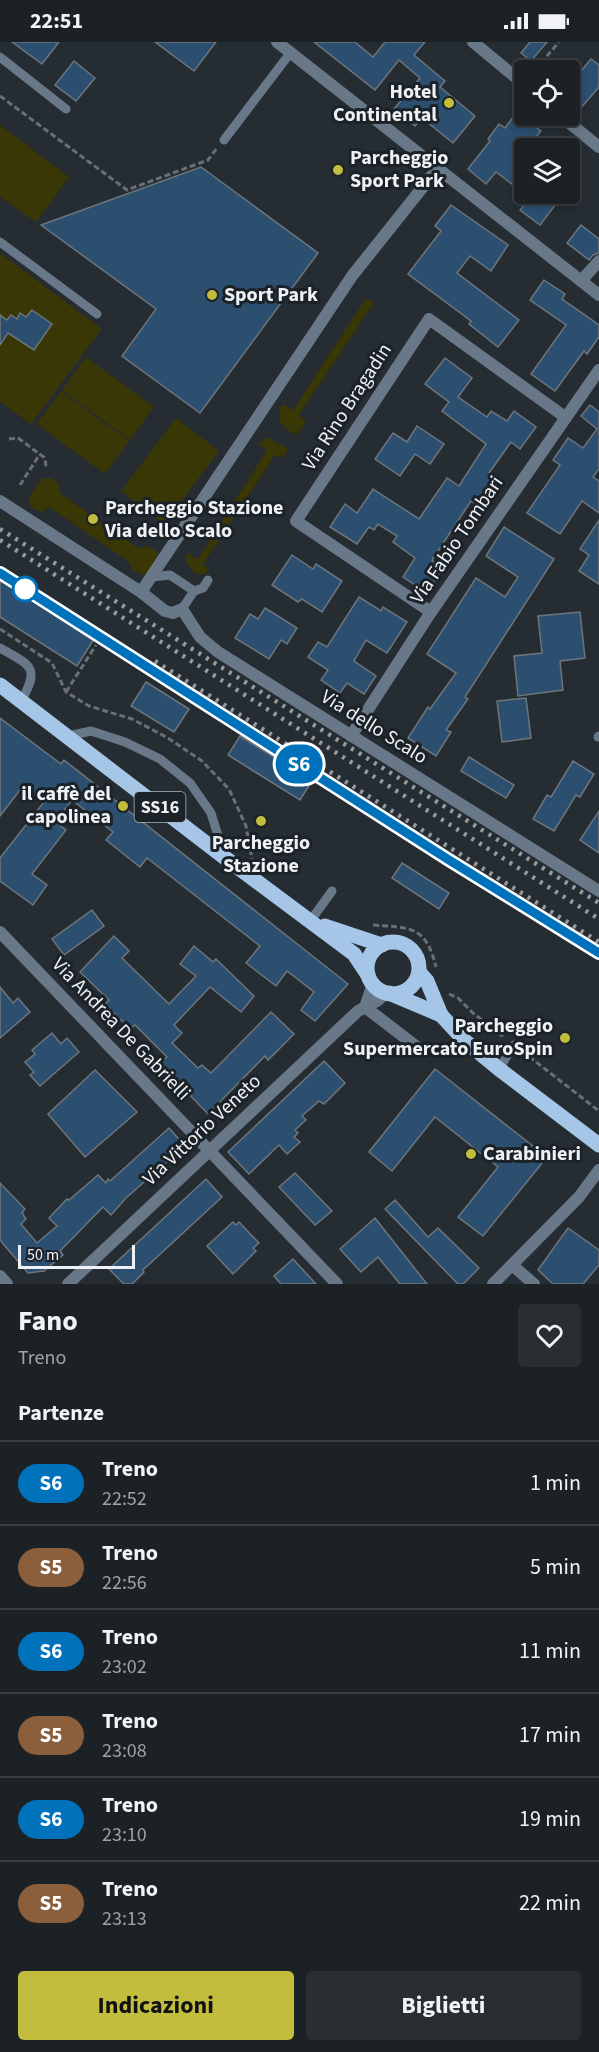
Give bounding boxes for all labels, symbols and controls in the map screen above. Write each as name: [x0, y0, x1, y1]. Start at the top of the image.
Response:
text: 22:51: [30, 5, 83, 37]
map controls: [514, 60, 580, 204]
button: locate: [514, 60, 580, 126]
place label: Hotel Continental: [333, 78, 437, 129]
marker: Hotel Continental: [442, 96, 456, 110]
button: layers: [514, 138, 580, 204]
place label: Parcheggio Sport Park: [350, 144, 448, 195]
marker: Parcheggio Sport Park: [331, 163, 345, 177]
place label: Sport Park: [224, 281, 318, 309]
marker: Sport Park: [205, 288, 219, 302]
street label: Via Rino Bragadin: [295, 338, 399, 476]
street label: Via Fabio Tombari: [404, 470, 510, 610]
place label: Parcheggio Stazione Via dello Scalo: [104, 494, 283, 545]
marker: Parcheggio Stazione Via dello Scalo: [86, 512, 100, 526]
unlabelled marker: [12, 576, 38, 602]
street label: Via dello Scalo: [315, 683, 433, 771]
line badge: S6: [272, 744, 326, 784]
text: S6: [288, 749, 310, 779]
place label: il caffè del capolinea: [21, 780, 111, 831]
road number: SS16: [134, 792, 186, 822]
marker: il caffè del capolinea: [116, 799, 130, 813]
marker: Parcheggio Stazione: [254, 814, 268, 828]
place label: Parcheggio Stazione: [212, 829, 310, 880]
street label: Via Andrea De Gabrielli: [45, 951, 197, 1107]
place label: Parcheggio Supermercato EuroSpin: [343, 1012, 553, 1063]
marker: Parcheggio Supermercato EuroSpin: [558, 1031, 572, 1045]
street label: Via Vittorio Veneto: [137, 1068, 267, 1192]
place label: Carabinieri: [483, 1140, 581, 1168]
marker: Carabinieri: [464, 1147, 478, 1161]
scale bar: [18, 1242, 135, 1270]
text: 50 m: [27, 1244, 59, 1266]
text: Fano: [18, 1301, 78, 1341]
button: heart: [518, 1304, 581, 1367]
text: Treno: [18, 1344, 66, 1372]
text: Partenze: [18, 1397, 104, 1429]
text: Treno: [102, 1453, 158, 1485]
text: 1 min: [530, 1467, 581, 1499]
text: S6: [40, 1468, 62, 1498]
text: 22:52: [102, 1485, 147, 1513]
text: Treno: [102, 1537, 158, 1569]
text: 5 min: [530, 1551, 581, 1583]
text: S5: [40, 1552, 62, 1582]
text: 22:56: [102, 1569, 147, 1597]
text: Treno: [102, 1621, 158, 1653]
text: 11 min: [519, 1635, 581, 1667]
text: S6: [40, 1636, 62, 1666]
text: 23:02: [102, 1653, 147, 1681]
text: Treno: [102, 1705, 158, 1737]
text: 17 min: [519, 1719, 581, 1751]
text: S5: [40, 1720, 62, 1750]
text: 23:08: [102, 1737, 147, 1765]
text: Treno: [102, 1789, 158, 1821]
text: 19 min: [519, 1803, 581, 1835]
text: S6: [40, 1804, 62, 1834]
text: 23:10: [102, 1821, 147, 1849]
text: Treno: [102, 1873, 158, 1905]
text: 22 min: [519, 1887, 581, 1919]
text: S5: [40, 1888, 62, 1918]
text: 23:13: [102, 1905, 147, 1933]
button: Indicazioni: [18, 1971, 294, 2040]
button: Biglietti: [306, 1971, 581, 2040]

